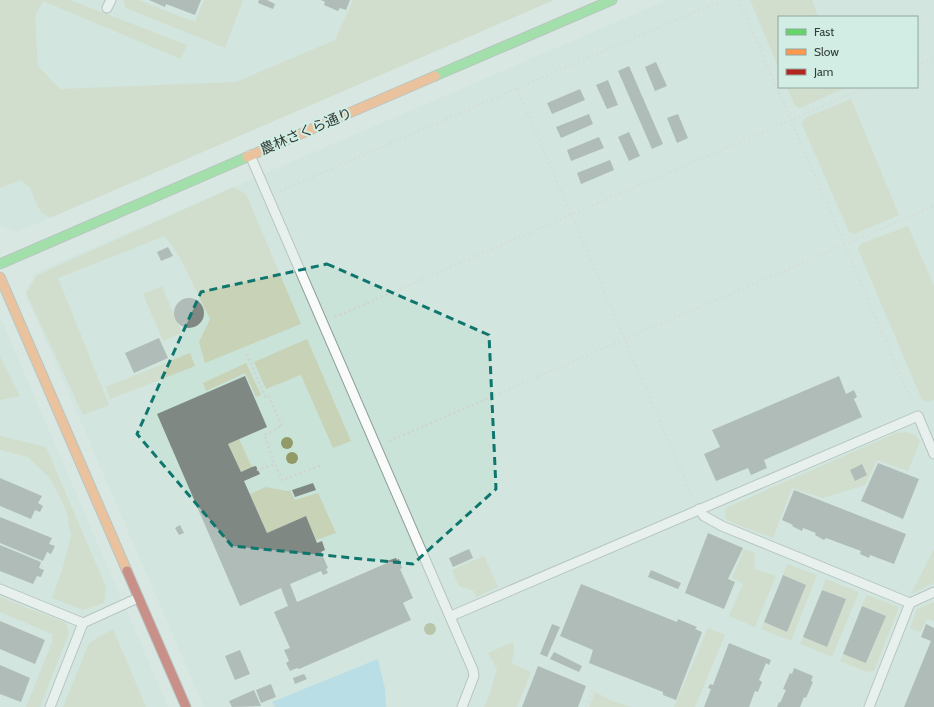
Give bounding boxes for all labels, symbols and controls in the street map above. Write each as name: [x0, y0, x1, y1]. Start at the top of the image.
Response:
legend: [778, 16, 918, 88]
text: Fast: [814, 24, 834, 39]
text: Slow: [814, 44, 839, 59]
text: Jam: [813, 64, 833, 79]
street label: 農林さくら通り: [257, 104, 355, 158]

